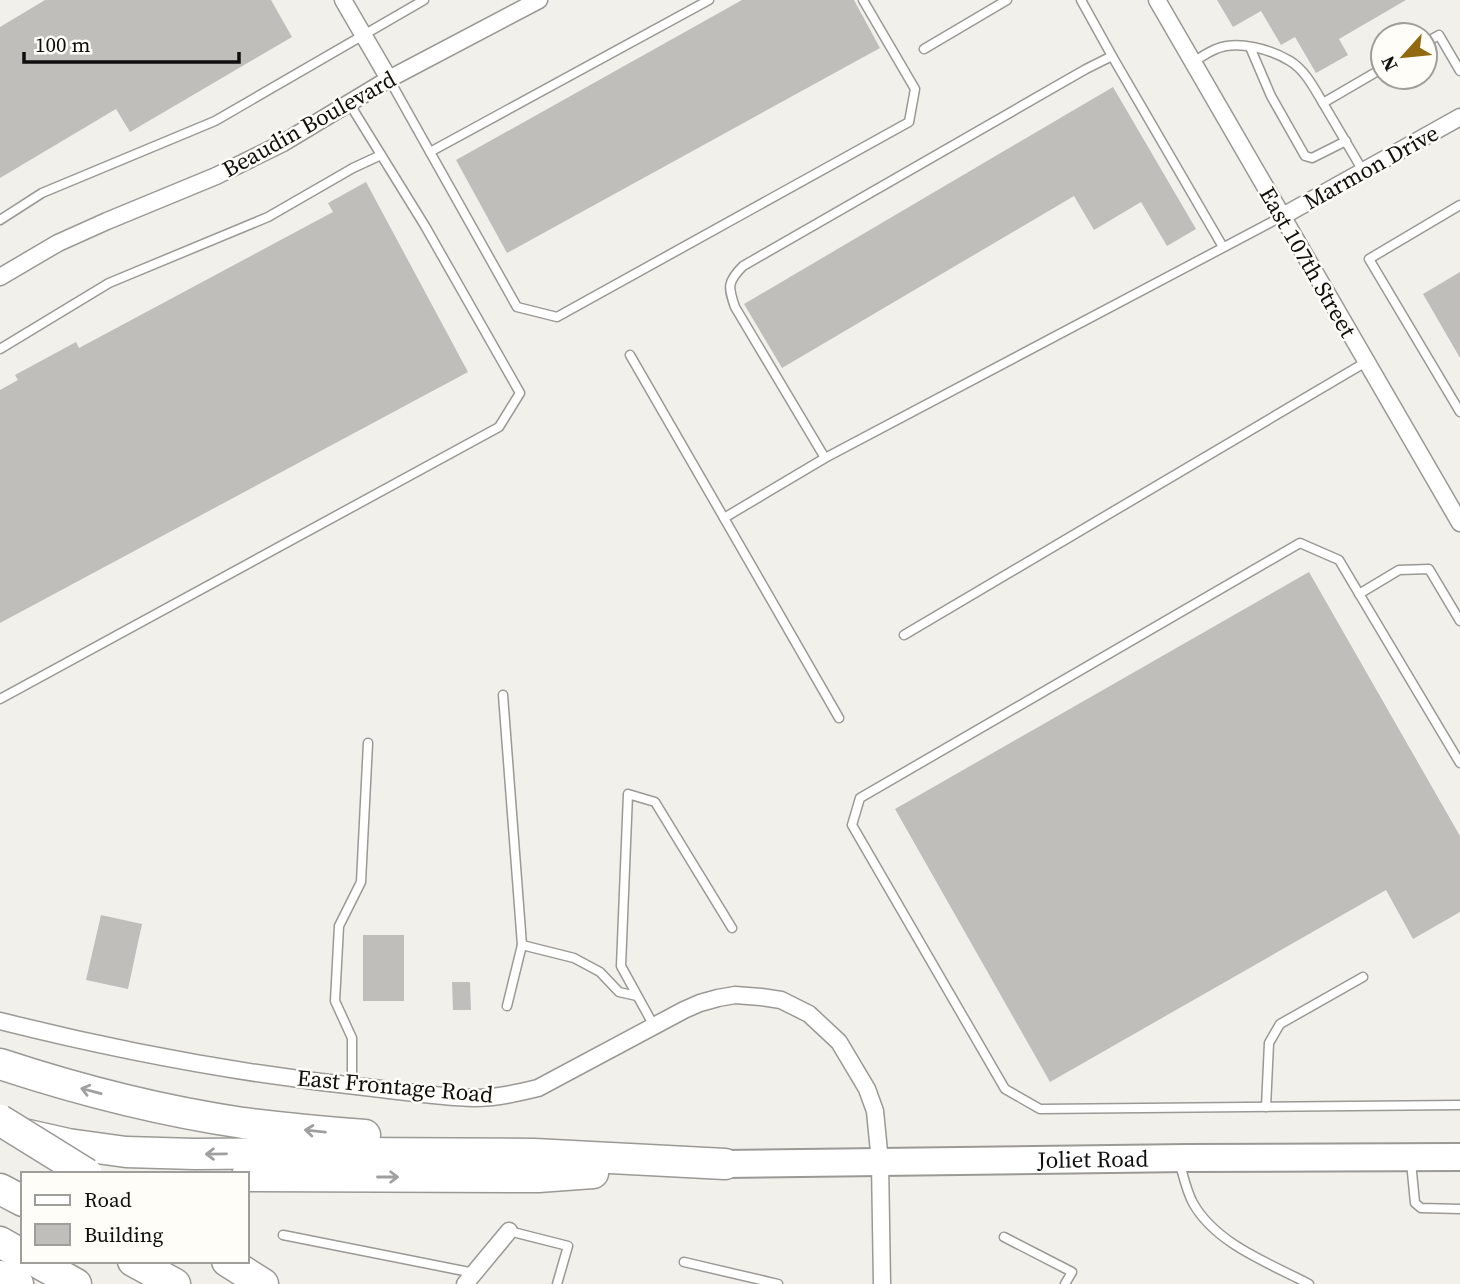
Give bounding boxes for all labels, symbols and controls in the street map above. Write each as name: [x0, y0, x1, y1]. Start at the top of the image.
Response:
scale bar: [24, 21, 240, 65]
north arrow: [1369, 21, 1439, 91]
text: 100 m: [35, 30, 90, 59]
text: N: [1374, 52, 1404, 76]
street label: Beaudin Boulevard: [216, 63, 402, 185]
street label: Marmon Drive: [1298, 117, 1444, 217]
street label: East 107th Street: [1252, 181, 1364, 344]
street label: East Frontage Road: [295, 1061, 495, 1111]
one-way arrow: [80, 1084, 103, 1097]
one-way arrow: [304, 1124, 327, 1137]
street label: Joliet Road: [1036, 1143, 1149, 1176]
one-way arrow: [204, 1147, 227, 1161]
one-way arrow: [377, 1170, 400, 1184]
legend: [21, 1172, 248, 1263]
text: Road: [84, 1185, 132, 1214]
text: Building: [84, 1220, 163, 1249]

